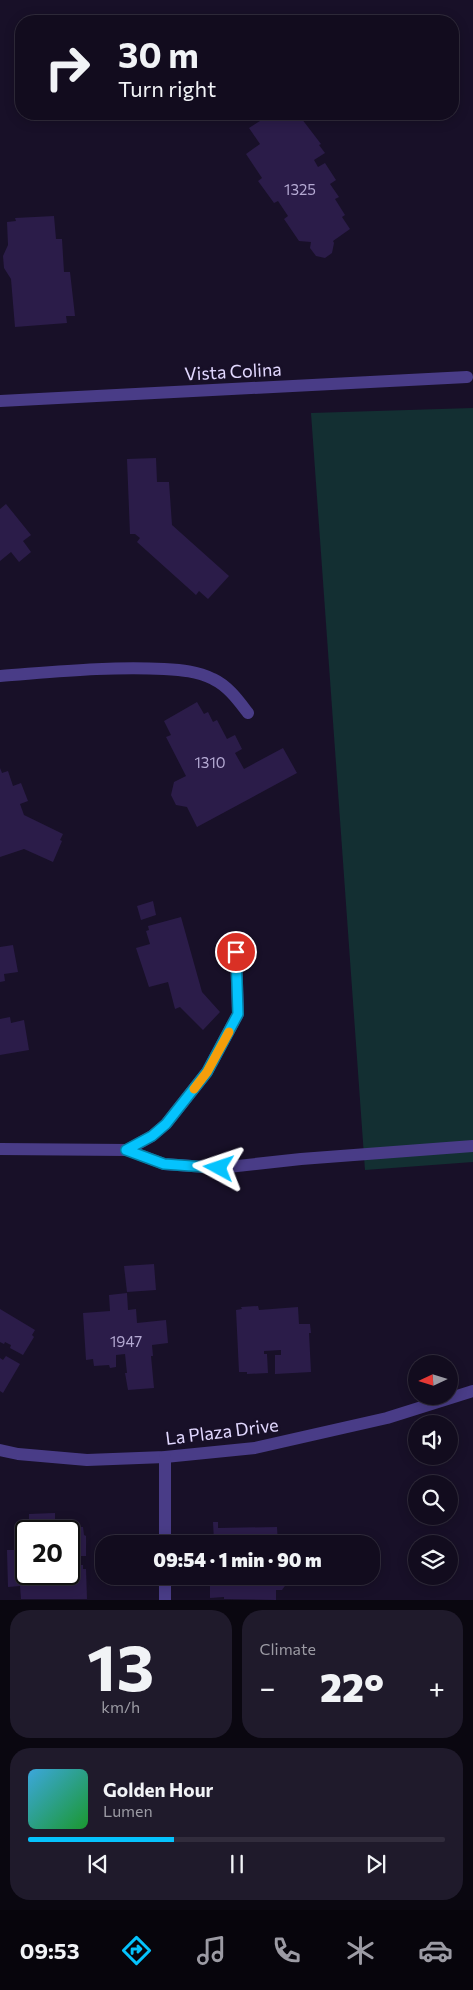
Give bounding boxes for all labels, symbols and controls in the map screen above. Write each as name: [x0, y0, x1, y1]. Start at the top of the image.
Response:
text: 30 m: [118, 32, 199, 75]
icon: right: [35, 35, 100, 100]
text: Turn right: [118, 75, 216, 102]
house number: 1325: [284, 180, 316, 198]
street label: Vista Colina: [184, 357, 282, 385]
house number: 1310: [194, 753, 226, 771]
pin: [215, 931, 257, 973]
icon: arrive: [222, 938, 250, 966]
position arrow: [192, 1141, 244, 1193]
house number: 1947: [110, 1332, 142, 1350]
north arrow: [408, 1355, 458, 1405]
map controls: [408, 1355, 458, 1585]
street label: La Plaza Drive: [164, 1413, 280, 1449]
button: sound: [408, 1415, 458, 1465]
button: search: [408, 1475, 458, 1525]
speed limit sign: 20: [15, 1520, 80, 1585]
button: layers: [408, 1535, 458, 1585]
text: 09:54 · 1 min · 90 m: [153, 1548, 322, 1571]
text: 13: [87, 1625, 154, 1704]
text: Climate: [260, 1639, 316, 1658]
text: 22°: [320, 1663, 384, 1710]
text: −: [260, 1670, 275, 1704]
text: +: [429, 1670, 445, 1704]
text: km/h: [101, 1697, 140, 1716]
text: Golden Hour: [103, 1778, 213, 1801]
text: Lumen: [103, 1801, 153, 1820]
icon: previous: [84, 1850, 112, 1878]
icon: pause: [223, 1850, 251, 1878]
icon: next: [362, 1850, 390, 1878]
icon: directions: [119, 1933, 154, 1968]
icon: music: [194, 1933, 229, 1968]
icon: phone: [269, 1933, 304, 1968]
icon: climate: [343, 1933, 378, 1968]
icon: car: [418, 1933, 453, 1968]
text: 09:53: [20, 1937, 80, 1964]

